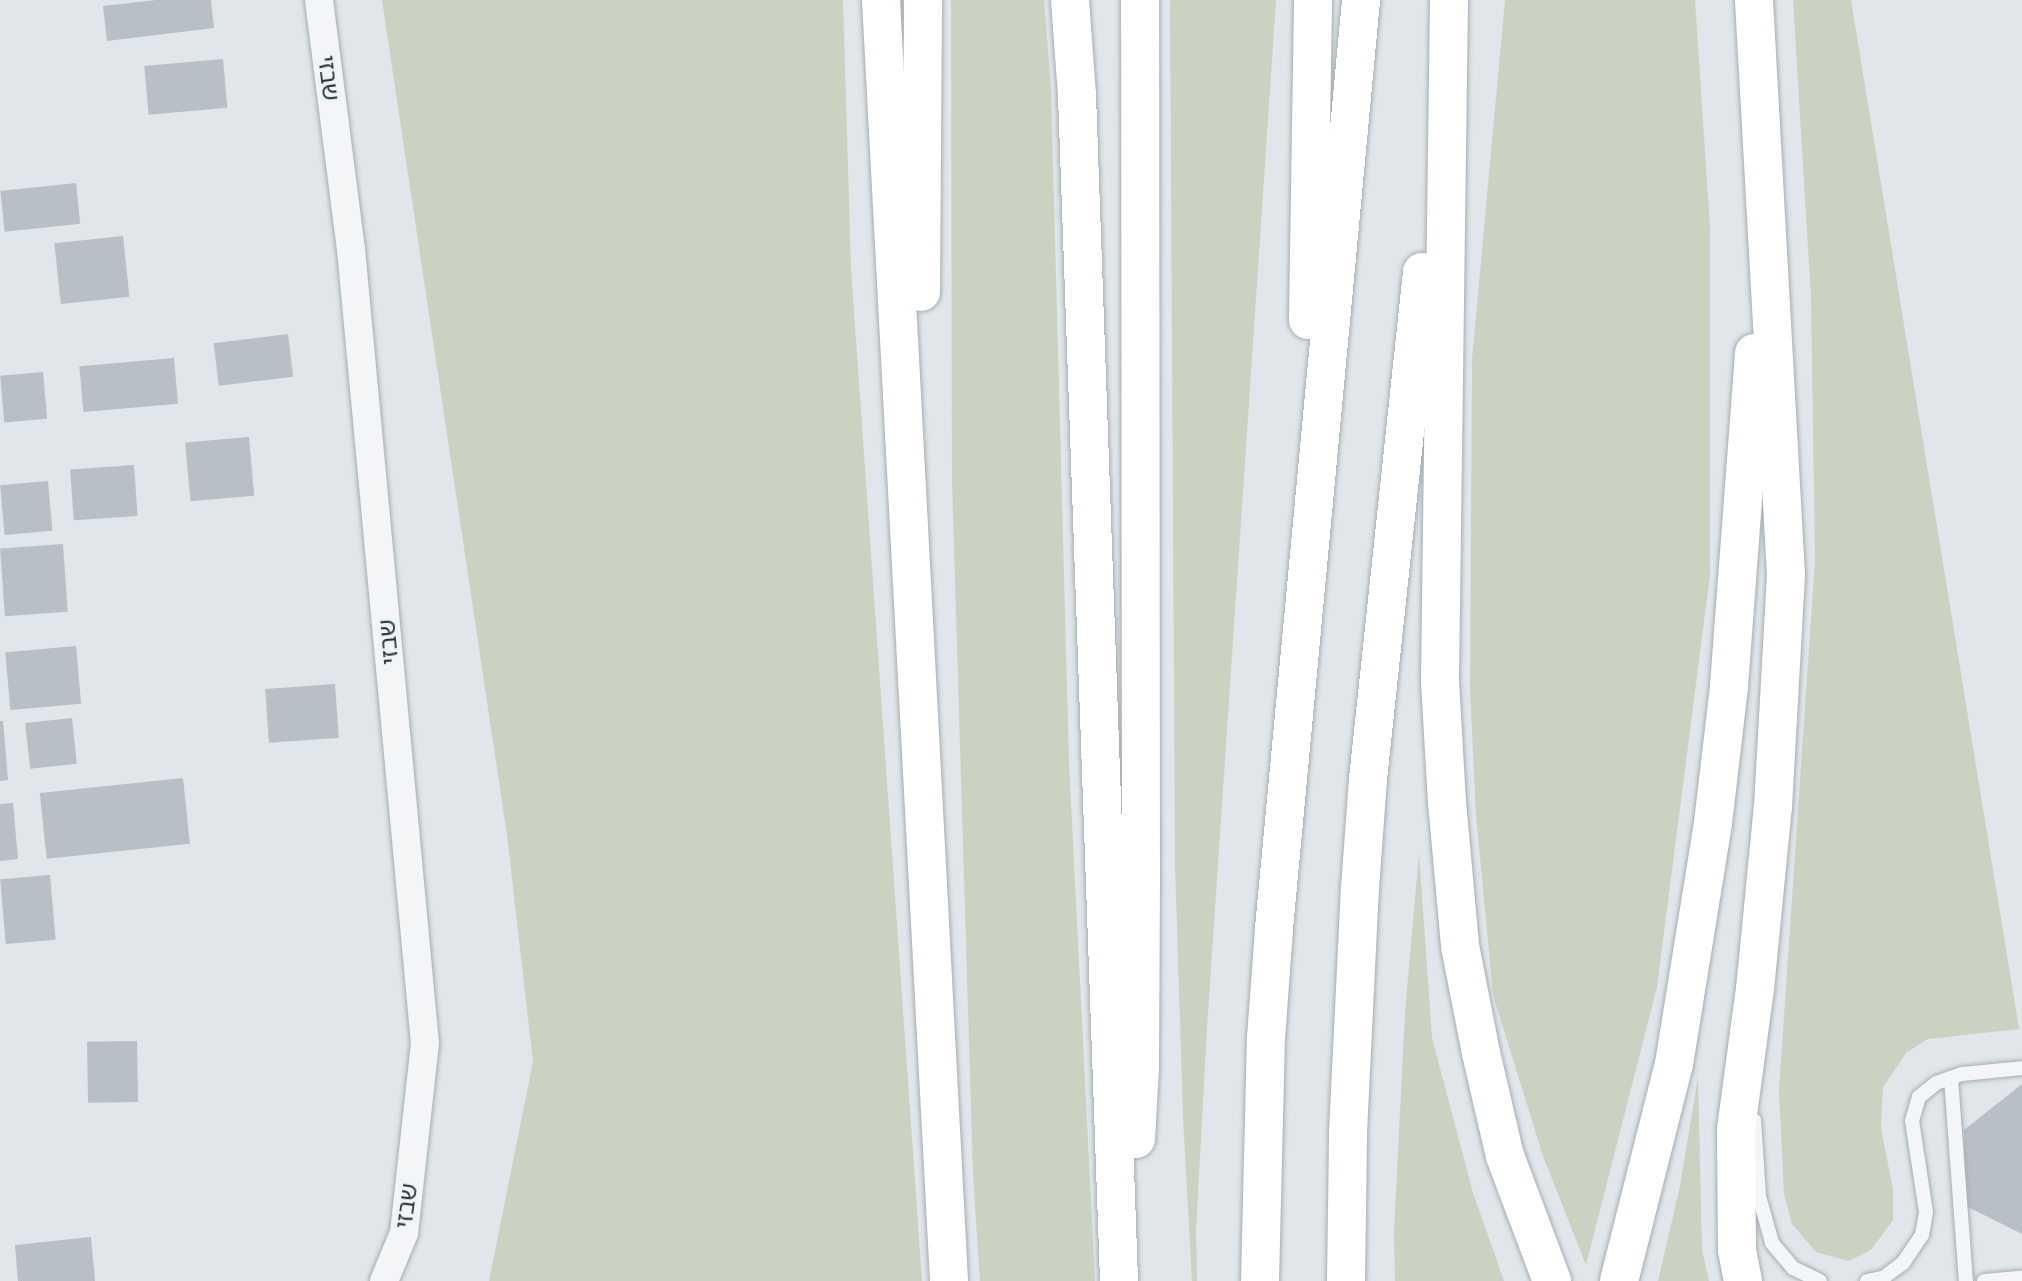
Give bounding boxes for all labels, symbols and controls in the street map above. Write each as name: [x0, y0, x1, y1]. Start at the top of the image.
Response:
street label: שבזי: [312, 54, 346, 102]
street label: שבזי: [372, 618, 404, 666]
street label: שבזי: [389, 1181, 423, 1231]

